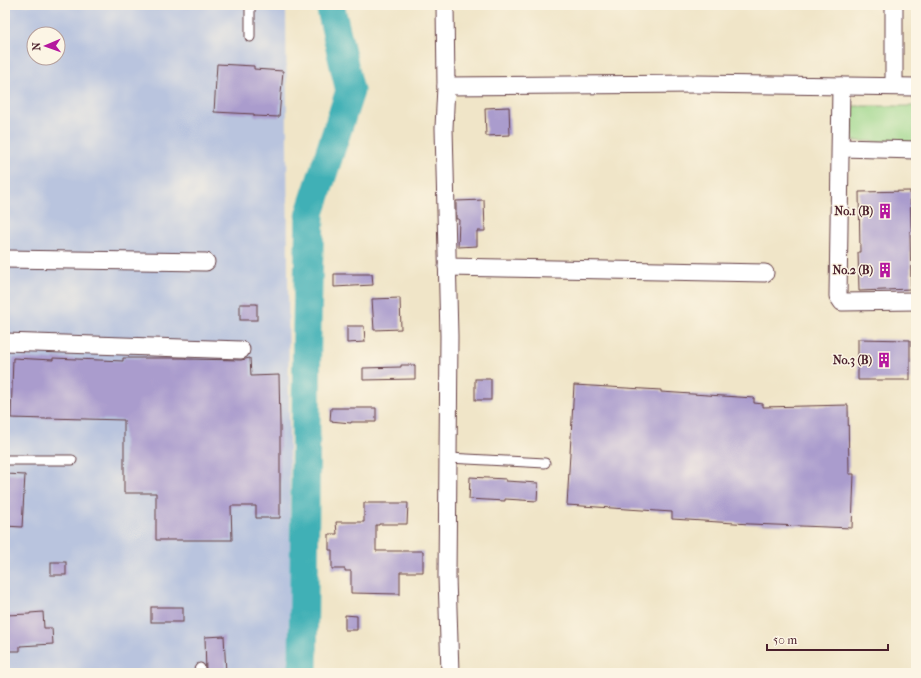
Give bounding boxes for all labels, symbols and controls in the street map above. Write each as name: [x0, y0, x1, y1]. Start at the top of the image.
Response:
north arrow: [26, 26, 66, 66]
text: N: [30, 41, 43, 51]
building icon: No.1 (B): [876, 202, 894, 220]
place label: No.1 (B): [834, 204, 873, 218]
building icon: No.2 (B): [876, 261, 894, 279]
place label: No.2 (B): [832, 263, 873, 277]
building icon: No.3 (B): [875, 351, 893, 369]
place label: No.3 (B): [833, 353, 872, 368]
scale bar: [767, 626, 888, 652]
text: 50 m: [773, 633, 797, 647]

